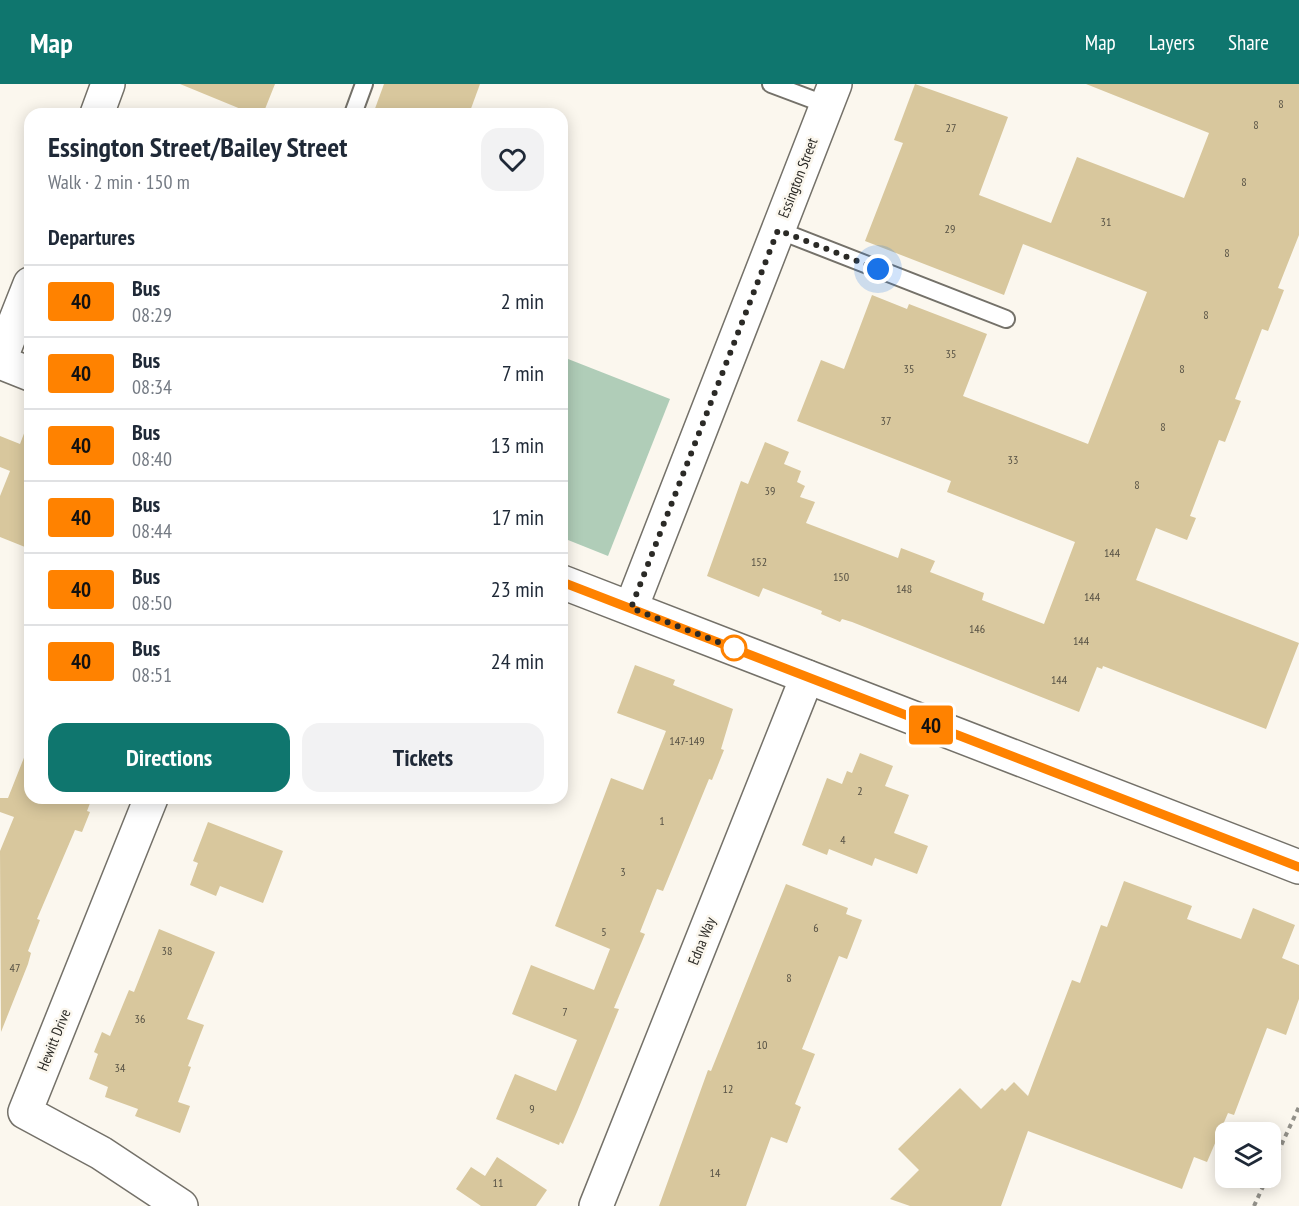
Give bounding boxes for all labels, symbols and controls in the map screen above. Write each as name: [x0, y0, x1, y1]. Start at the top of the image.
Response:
text: Map: [30, 24, 73, 61]
text: Map: [1085, 29, 1116, 56]
text: Layers: [1149, 29, 1195, 56]
text: Share: [1228, 29, 1269, 56]
house number: 8: [1278, 96, 1284, 111]
house number: 8: [1253, 117, 1259, 132]
house number: 27: [946, 120, 956, 135]
text: Essington Street/Bailey Street: [48, 128, 347, 165]
button: heart: [481, 128, 544, 191]
street label: Essington Street: [774, 135, 821, 221]
text: Walk · 2 min · 150 m: [48, 169, 190, 195]
house number: 8: [1241, 174, 1247, 189]
house number: 31: [1101, 214, 1111, 229]
house number: 29: [945, 221, 955, 236]
text: Departures: [48, 223, 135, 251]
house number: 8: [1224, 245, 1230, 260]
your location: [863, 254, 893, 284]
text: Bus: [132, 274, 160, 302]
text: 2 min: [501, 287, 544, 315]
text: 40: [71, 288, 91, 315]
text: 08:29: [132, 302, 172, 328]
house number: 8: [1203, 307, 1209, 322]
text: Bus: [132, 346, 160, 374]
house number: 35: [946, 346, 956, 361]
text: 7 min: [502, 359, 544, 387]
text: 40: [71, 360, 91, 387]
house number: 35: [904, 361, 914, 376]
house number: 8: [1179, 361, 1185, 376]
text: 08:34: [132, 374, 172, 400]
house number: 37: [881, 413, 891, 428]
text: Bus: [132, 418, 160, 446]
house number: 8: [1160, 419, 1166, 434]
text: 13 min: [491, 431, 544, 459]
text: 40: [71, 432, 91, 459]
text: 08:40: [132, 446, 172, 472]
house number: 33: [1008, 452, 1018, 467]
house number: 8: [1134, 477, 1140, 492]
house number: 39: [765, 483, 775, 498]
text: Bus: [132, 490, 160, 518]
text: 17 min: [492, 503, 544, 531]
text: 40: [71, 504, 91, 531]
text: 08:44: [132, 518, 172, 544]
house number: 144: [1104, 545, 1121, 560]
house number: 152: [751, 554, 767, 569]
text: Bus: [132, 562, 160, 590]
house number: 150: [833, 569, 849, 584]
text: 23 min: [491, 575, 544, 603]
text: 40: [71, 576, 91, 603]
house number: 148: [896, 581, 912, 596]
house number: 144: [1084, 589, 1101, 604]
text: 08:50: [132, 590, 172, 616]
house number: 146: [969, 621, 985, 636]
house number: 144: [1073, 633, 1090, 648]
text: Bus: [132, 634, 160, 662]
unlabelled marker: [721, 635, 747, 661]
text: 24 min: [491, 647, 544, 675]
text: 40: [71, 648, 91, 675]
text: 08:51: [132, 662, 172, 688]
house number: 144: [1051, 672, 1068, 687]
line badge: 40: [904, 706, 958, 744]
text: 40: [921, 712, 941, 739]
button: Directions: [48, 723, 290, 792]
button: Tickets: [302, 723, 544, 792]
house number: 147-149: [669, 733, 705, 748]
house number: 2: [857, 783, 863, 798]
house number: 1: [659, 813, 665, 828]
house number: 4: [840, 832, 846, 847]
house number: 3: [620, 864, 626, 879]
street label: Edna Way: [683, 914, 720, 967]
house number: 6: [813, 920, 819, 935]
house number: 5: [601, 924, 607, 939]
house number: 38: [162, 943, 172, 958]
house number: 47: [10, 960, 20, 975]
house number: 8: [786, 970, 792, 985]
house number: 7: [562, 1004, 568, 1019]
street label: Hewitt Drive: [33, 1006, 75, 1073]
house number: 36: [135, 1011, 145, 1026]
house number: 10: [757, 1037, 767, 1052]
house number: 34: [115, 1060, 126, 1075]
house number: 12: [723, 1081, 733, 1096]
house number: 9: [529, 1101, 535, 1116]
map controls: [1215, 1122, 1281, 1188]
button: layers: [1215, 1122, 1281, 1188]
house number: 14: [710, 1165, 721, 1180]
house number: 11: [493, 1175, 503, 1190]

